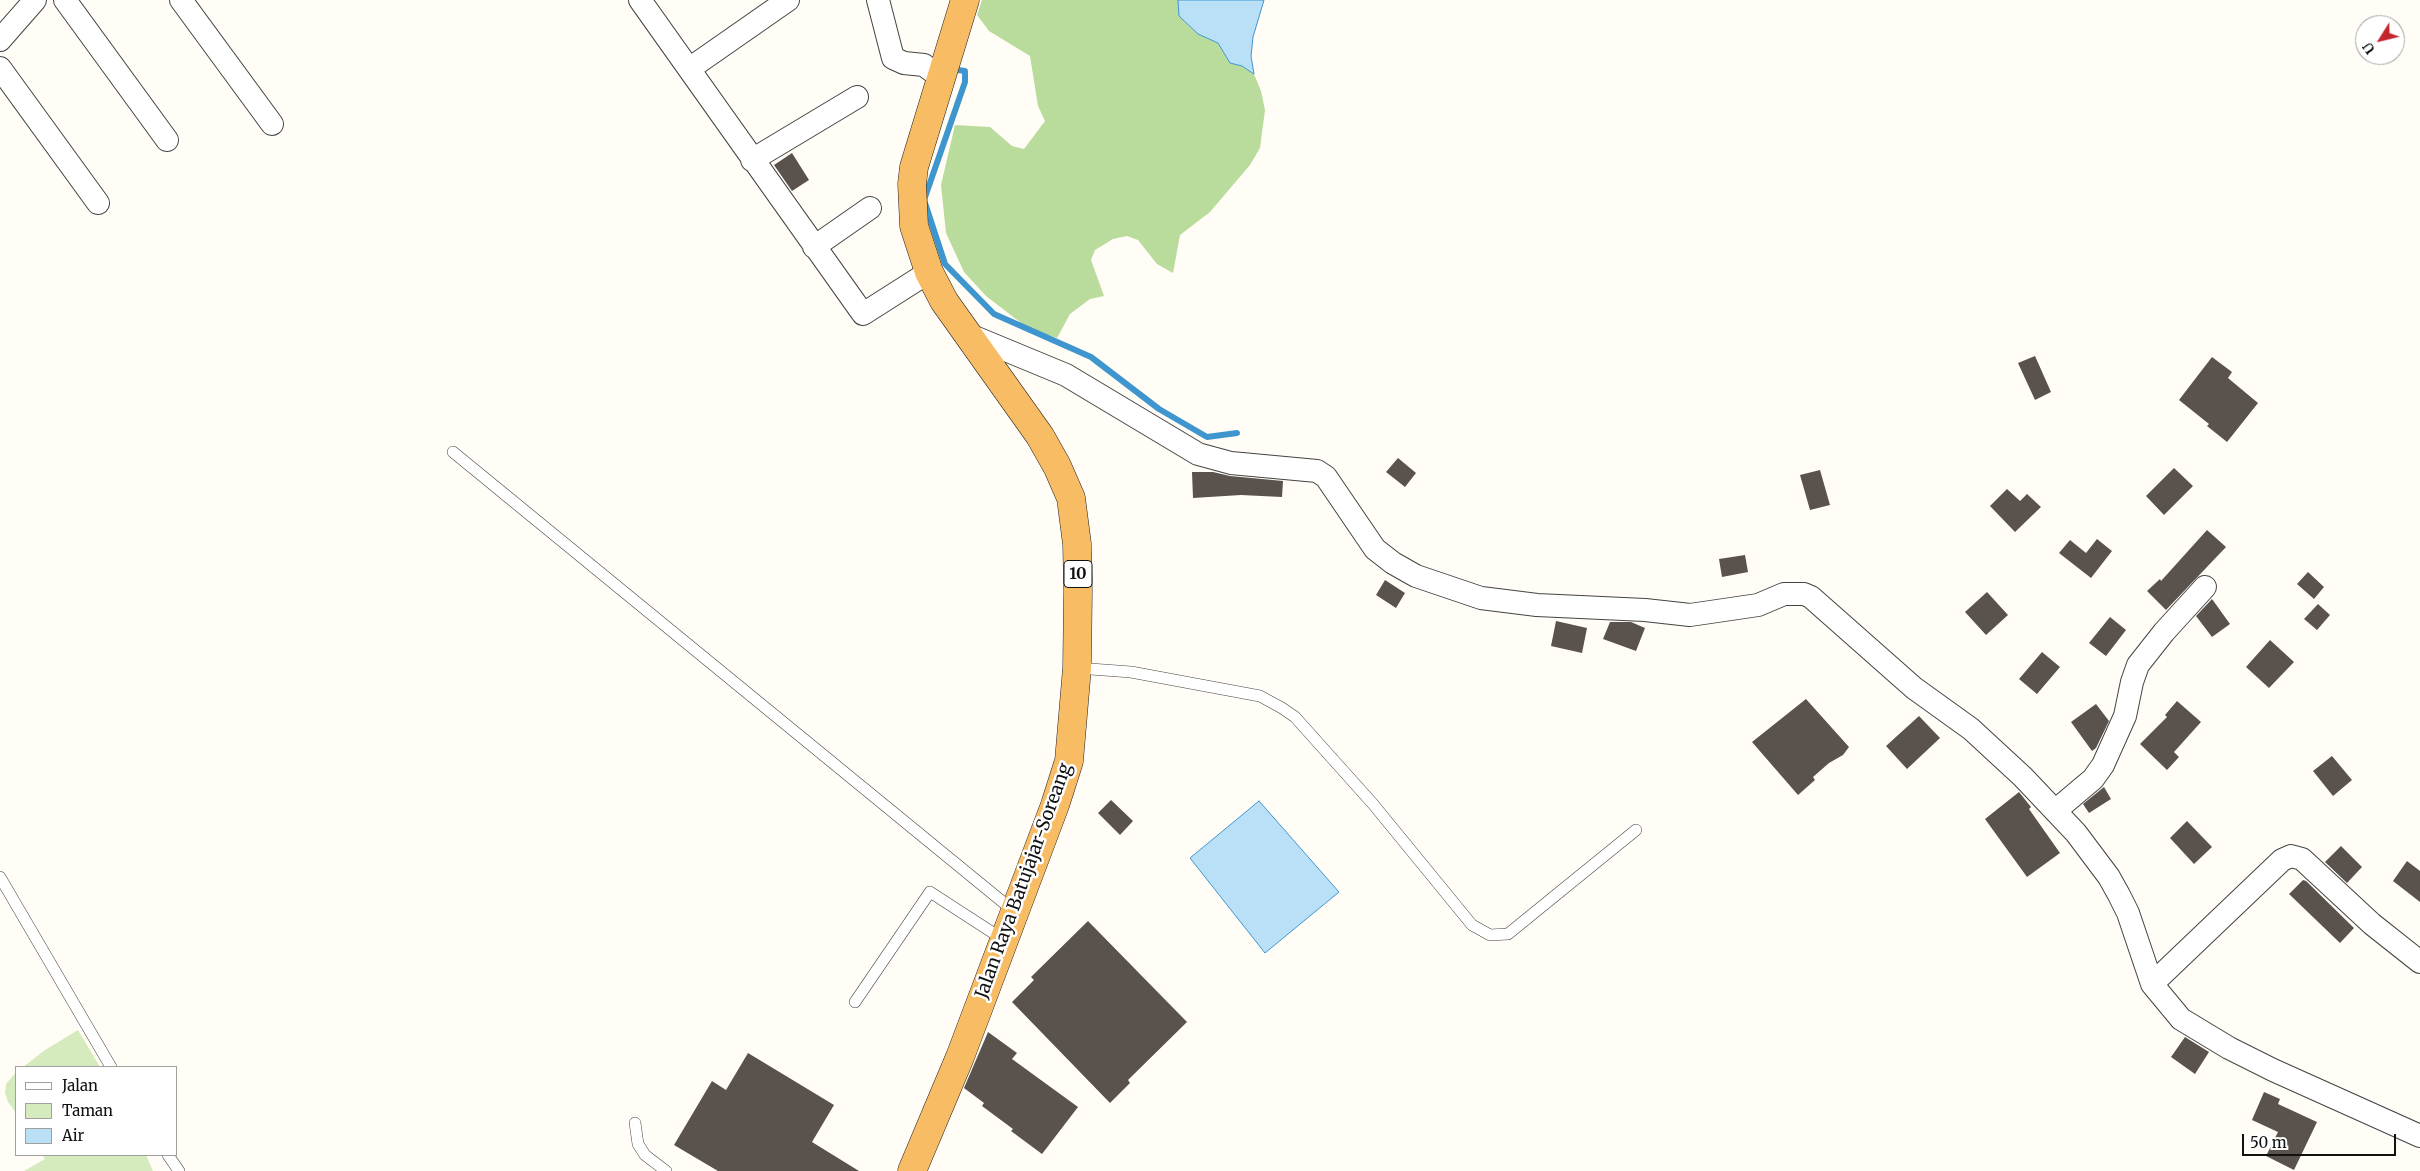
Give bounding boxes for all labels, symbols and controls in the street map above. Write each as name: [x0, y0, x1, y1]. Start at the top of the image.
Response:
north arrow: [2355, 15, 2405, 65]
text: U: [2358, 39, 2379, 58]
road number: 10: [1064, 560, 1092, 588]
street label: Jalan Raya Batujajar-Soreang: [971, 760, 1077, 1002]
legend: [15, 1066, 178, 1156]
text: Jalan: [62, 1076, 98, 1095]
text: Taman: [62, 1101, 113, 1120]
scale bar: [2245, 1124, 2399, 1156]
text: Air: [62, 1126, 84, 1145]
text: 50 m: [2250, 1133, 2287, 1152]

